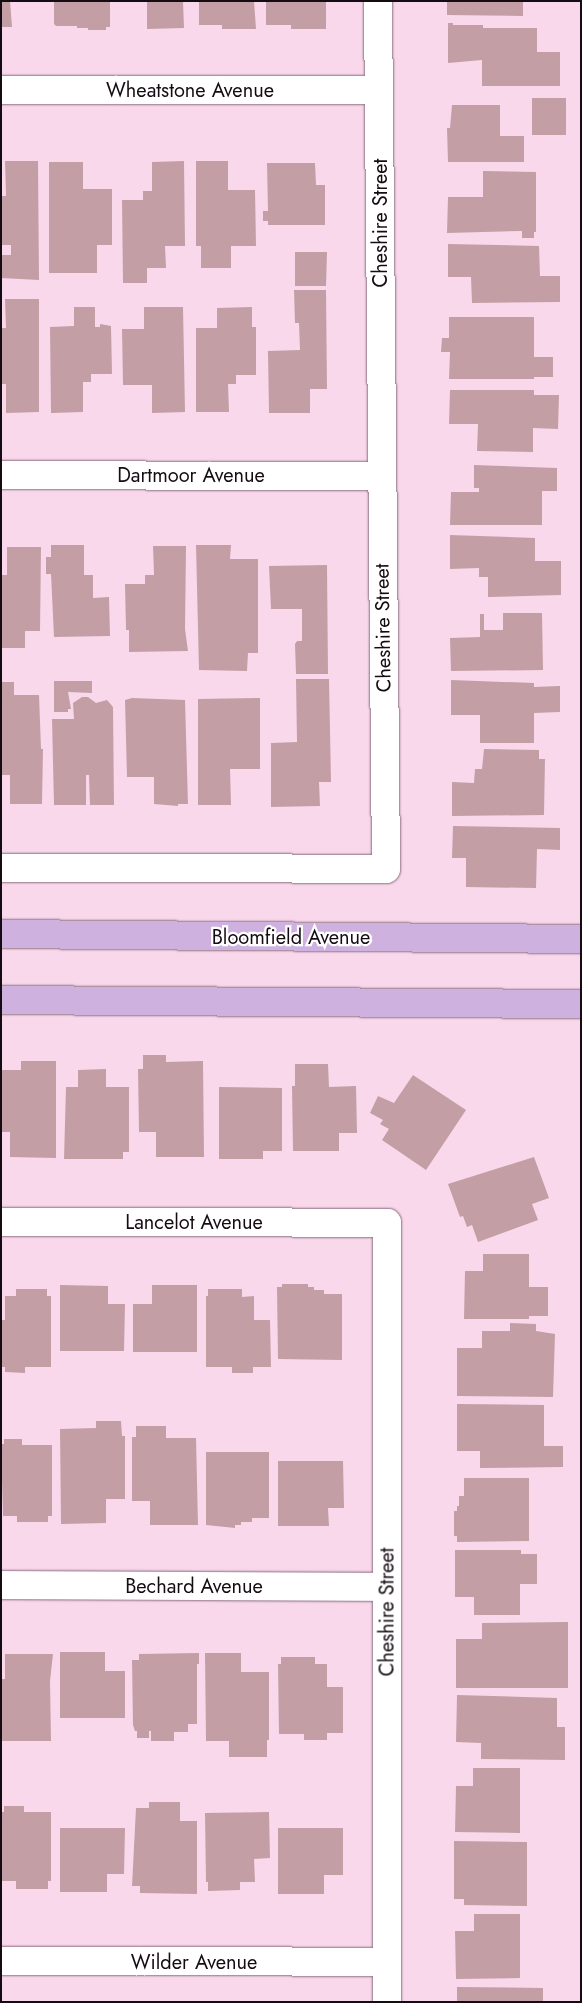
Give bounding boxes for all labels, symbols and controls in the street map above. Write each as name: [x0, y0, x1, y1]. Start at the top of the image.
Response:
street label: Wheatstone Avenue: [106, 78, 274, 102]
street label: Cheshire Street: [368, 159, 392, 287]
street label: Dartmoor Avenue: [117, 463, 265, 487]
street label: Cheshire Street: [370, 563, 396, 693]
street label: Bloomfield Avenue: [212, 925, 370, 949]
street label: Lancelot Avenue: [125, 1210, 263, 1234]
street label: Cheshire Street: [375, 1548, 399, 1676]
street label: Bechard Avenue: [125, 1574, 263, 1598]
street label: Wilder Avenue: [131, 1950, 257, 1974]

